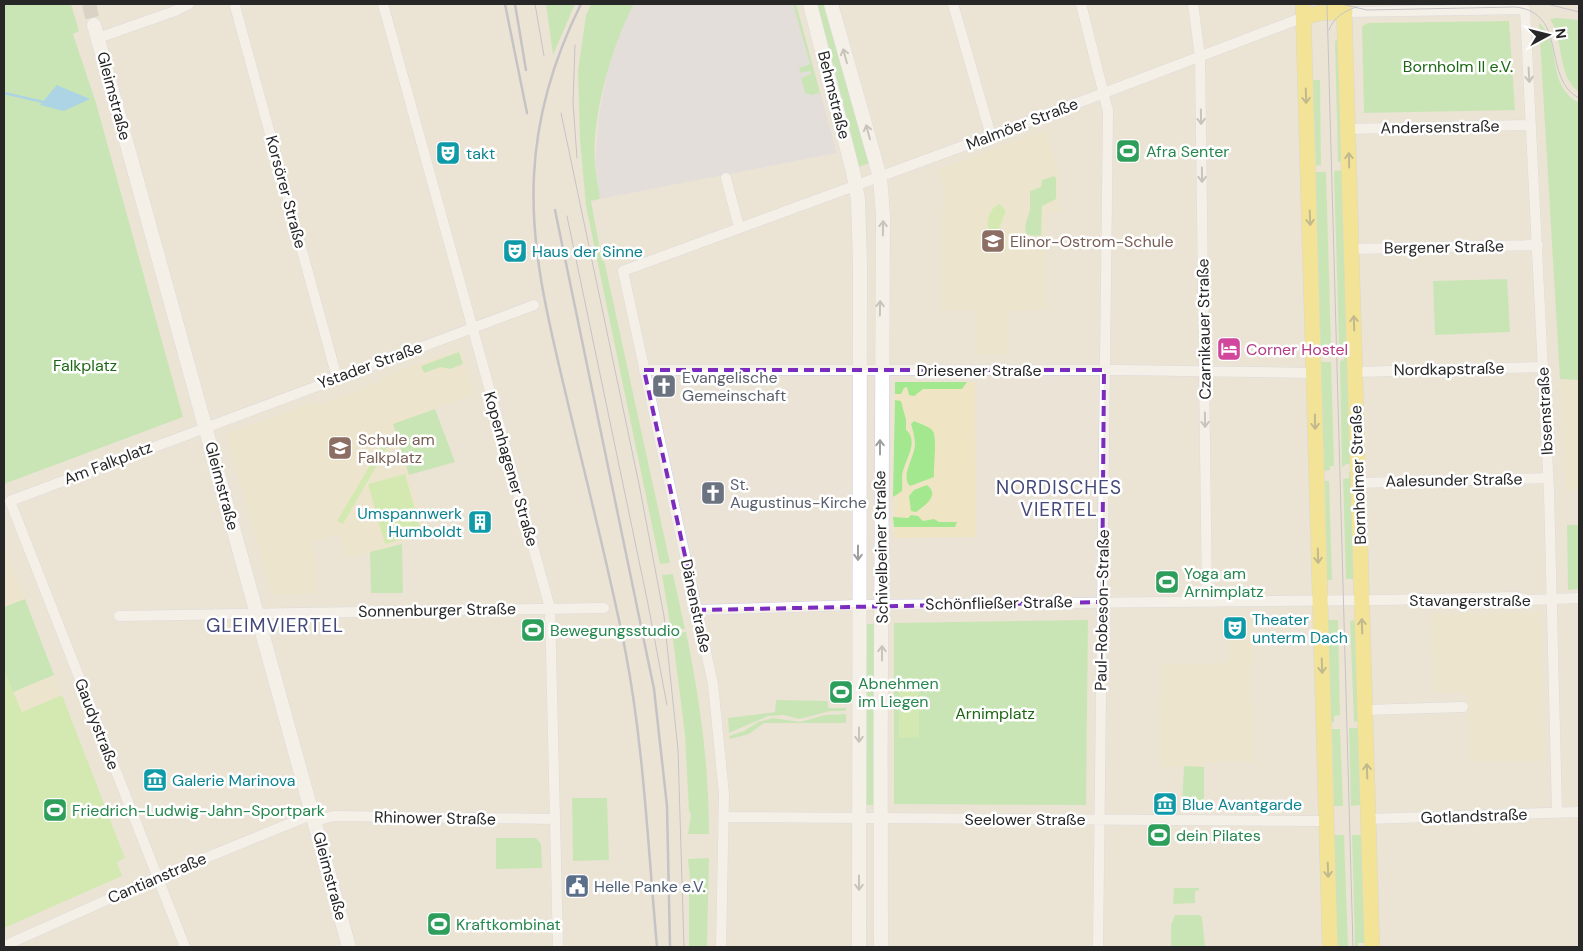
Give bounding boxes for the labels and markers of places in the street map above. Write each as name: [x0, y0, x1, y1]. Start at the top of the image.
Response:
sports icon: Afra Senter: [1115, 138, 1141, 164]
theatre icon: takt: [435, 140, 461, 166]
place label: Afra Senter: [1146, 141, 1229, 162]
place label: takt: [466, 143, 495, 164]
school or university icon: Elinor-Ostrom-Schule: [980, 228, 1006, 254]
place label: Elinor-Ostrom-Schule: [1010, 231, 1174, 252]
theatre icon: Haus der Sinne: [502, 238, 528, 264]
place label: Haus der Sinne: [532, 241, 643, 262]
hotel icon: Corner Hostel: [1216, 336, 1242, 362]
place label: Corner Hostel: [1246, 339, 1348, 360]
place label: Evangelische Gemeinschaft: [682, 367, 786, 406]
church icon: Evangelische Gemeinschaft: [651, 373, 677, 399]
place label: Schule am Falkplatz: [358, 429, 435, 468]
school or university icon: Schule am Falkplatz: [327, 435, 353, 461]
place label: St. Augustinus-Kirche: [730, 474, 867, 513]
church icon: St. Augustinus-Kirche: [700, 480, 726, 506]
place label: Umspannwerk Humboldt: [357, 503, 462, 542]
building icon: Umspannwerk Humboldt: [467, 509, 493, 535]
place label: Yoga am Arnimplatz: [1184, 563, 1264, 602]
sports icon: Yoga am Arnimplatz: [1154, 569, 1180, 595]
place label: Theater unterm Dach: [1252, 609, 1348, 648]
theatre icon: Theater unterm Dach: [1222, 615, 1248, 641]
sports icon: Bewegungsstudio: [520, 617, 546, 643]
place label: Bewegungsstudio: [550, 620, 680, 641]
place label: Abnehmen im Liegen: [858, 673, 939, 712]
sports icon: Abnehmen im Liegen: [828, 679, 854, 705]
museum icon: Galerie Marinova: [142, 767, 168, 793]
place label: Galerie Marinova: [172, 770, 296, 791]
museum icon: Blue Avantgarde: [1152, 791, 1178, 817]
place label: Blue Avantgarde: [1182, 794, 1302, 815]
sports icon: Friedrich-Ludwig-Jahn-Sportpark: [42, 797, 68, 823]
place label: Friedrich-Ludwig-Jahn-Sportpark: [72, 800, 325, 821]
sports icon: dein Pilates: [1146, 822, 1172, 848]
place label: dein Pilates: [1176, 825, 1261, 846]
public building icon: Helle Panke e.V.: [564, 873, 590, 899]
place label: Helle Panke e.V.: [594, 876, 706, 897]
sports icon: Kraftkombinat: [426, 911, 452, 937]
place label: Kraftkombinat: [456, 914, 561, 935]

